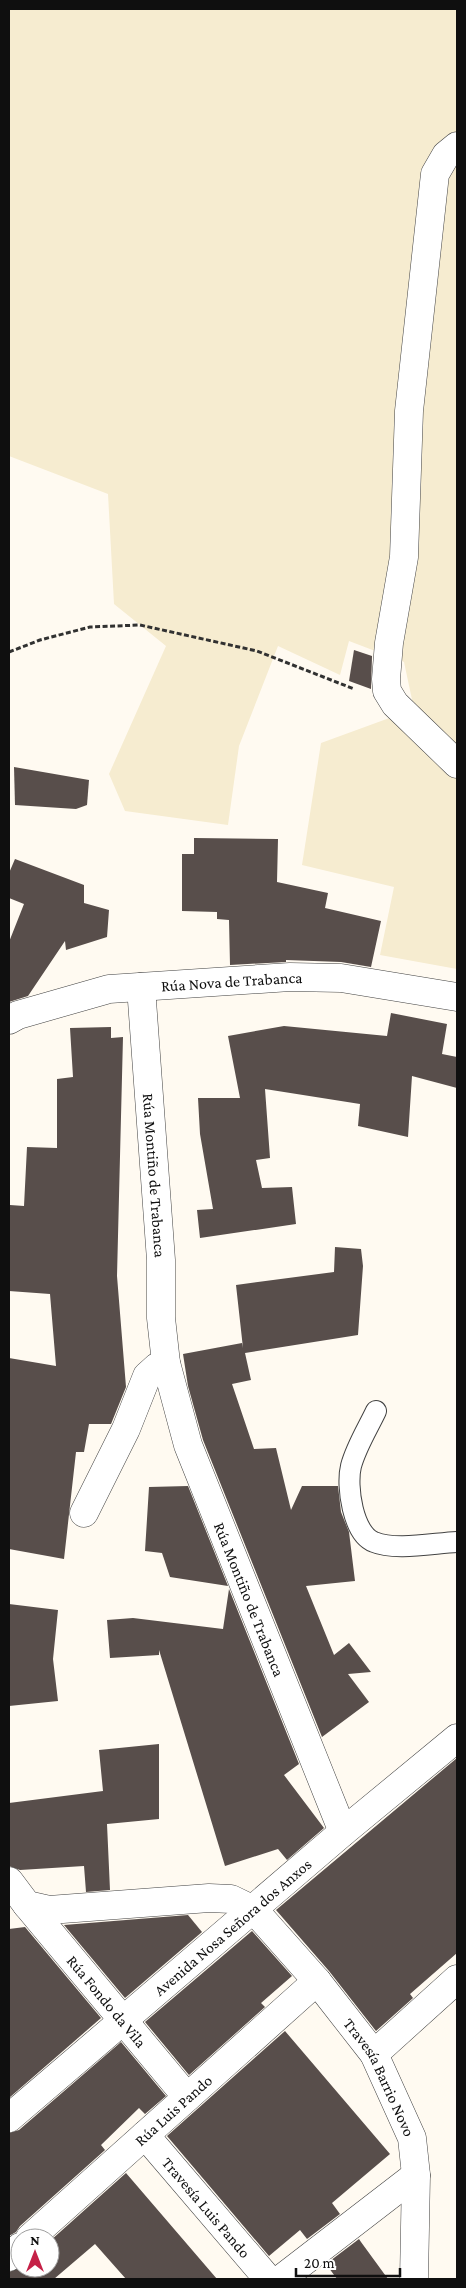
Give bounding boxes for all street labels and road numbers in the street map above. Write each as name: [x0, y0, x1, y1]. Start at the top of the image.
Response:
street label: Rúa Nova de Trabanca: [161, 968, 303, 994]
street label: Rúa Montiño de Trabanca: [140, 1093, 169, 1259]
street label: Rúa Montiño de Trabanca: [211, 1520, 288, 1679]
street label: Avenida Nosa Señora dos Anxos: [150, 1855, 314, 1999]
street label: Rúa Fondo da Vila: [64, 1952, 151, 2051]
street label: Travesía Barrio Novo: [341, 2015, 419, 2139]
street label: Rúa Luis Pando: [131, 2071, 215, 2149]
street label: Travesía Luis Pando: [159, 2154, 254, 2261]

